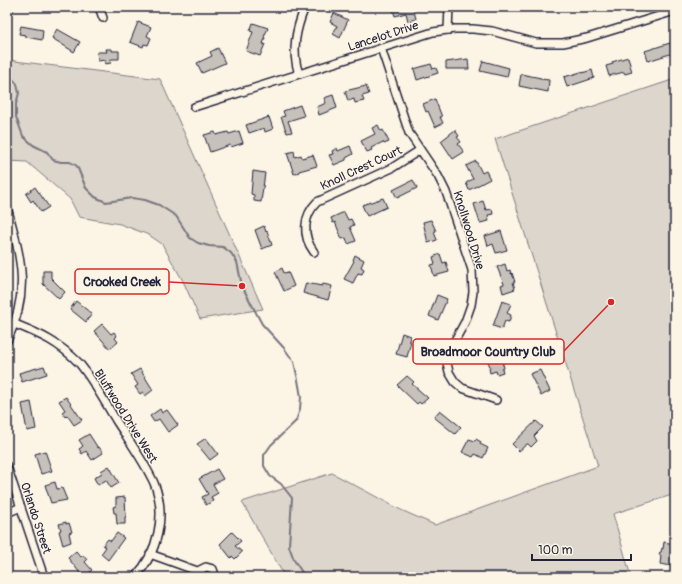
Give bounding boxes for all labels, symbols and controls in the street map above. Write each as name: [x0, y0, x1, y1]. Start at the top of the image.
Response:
street label: Lancelot Drive: [346, 18, 420, 55]
street label: Knoll Crest Court: [318, 143, 404, 194]
street label: Knollwood Drive: [449, 189, 488, 271]
callout: Crooked Creek: [75, 269, 169, 294]
text: Crooked Creek: [83, 274, 162, 290]
callout: Broadmoor Country Club: [413, 339, 564, 364]
text: Broadmoor Country Club: [420, 344, 556, 360]
street label: Bluffwood Drive West: [91, 367, 161, 466]
street label: Orlando Street: [17, 481, 54, 556]
scale bar: [532, 536, 631, 562]
text: 100 m: [538, 543, 573, 558]

